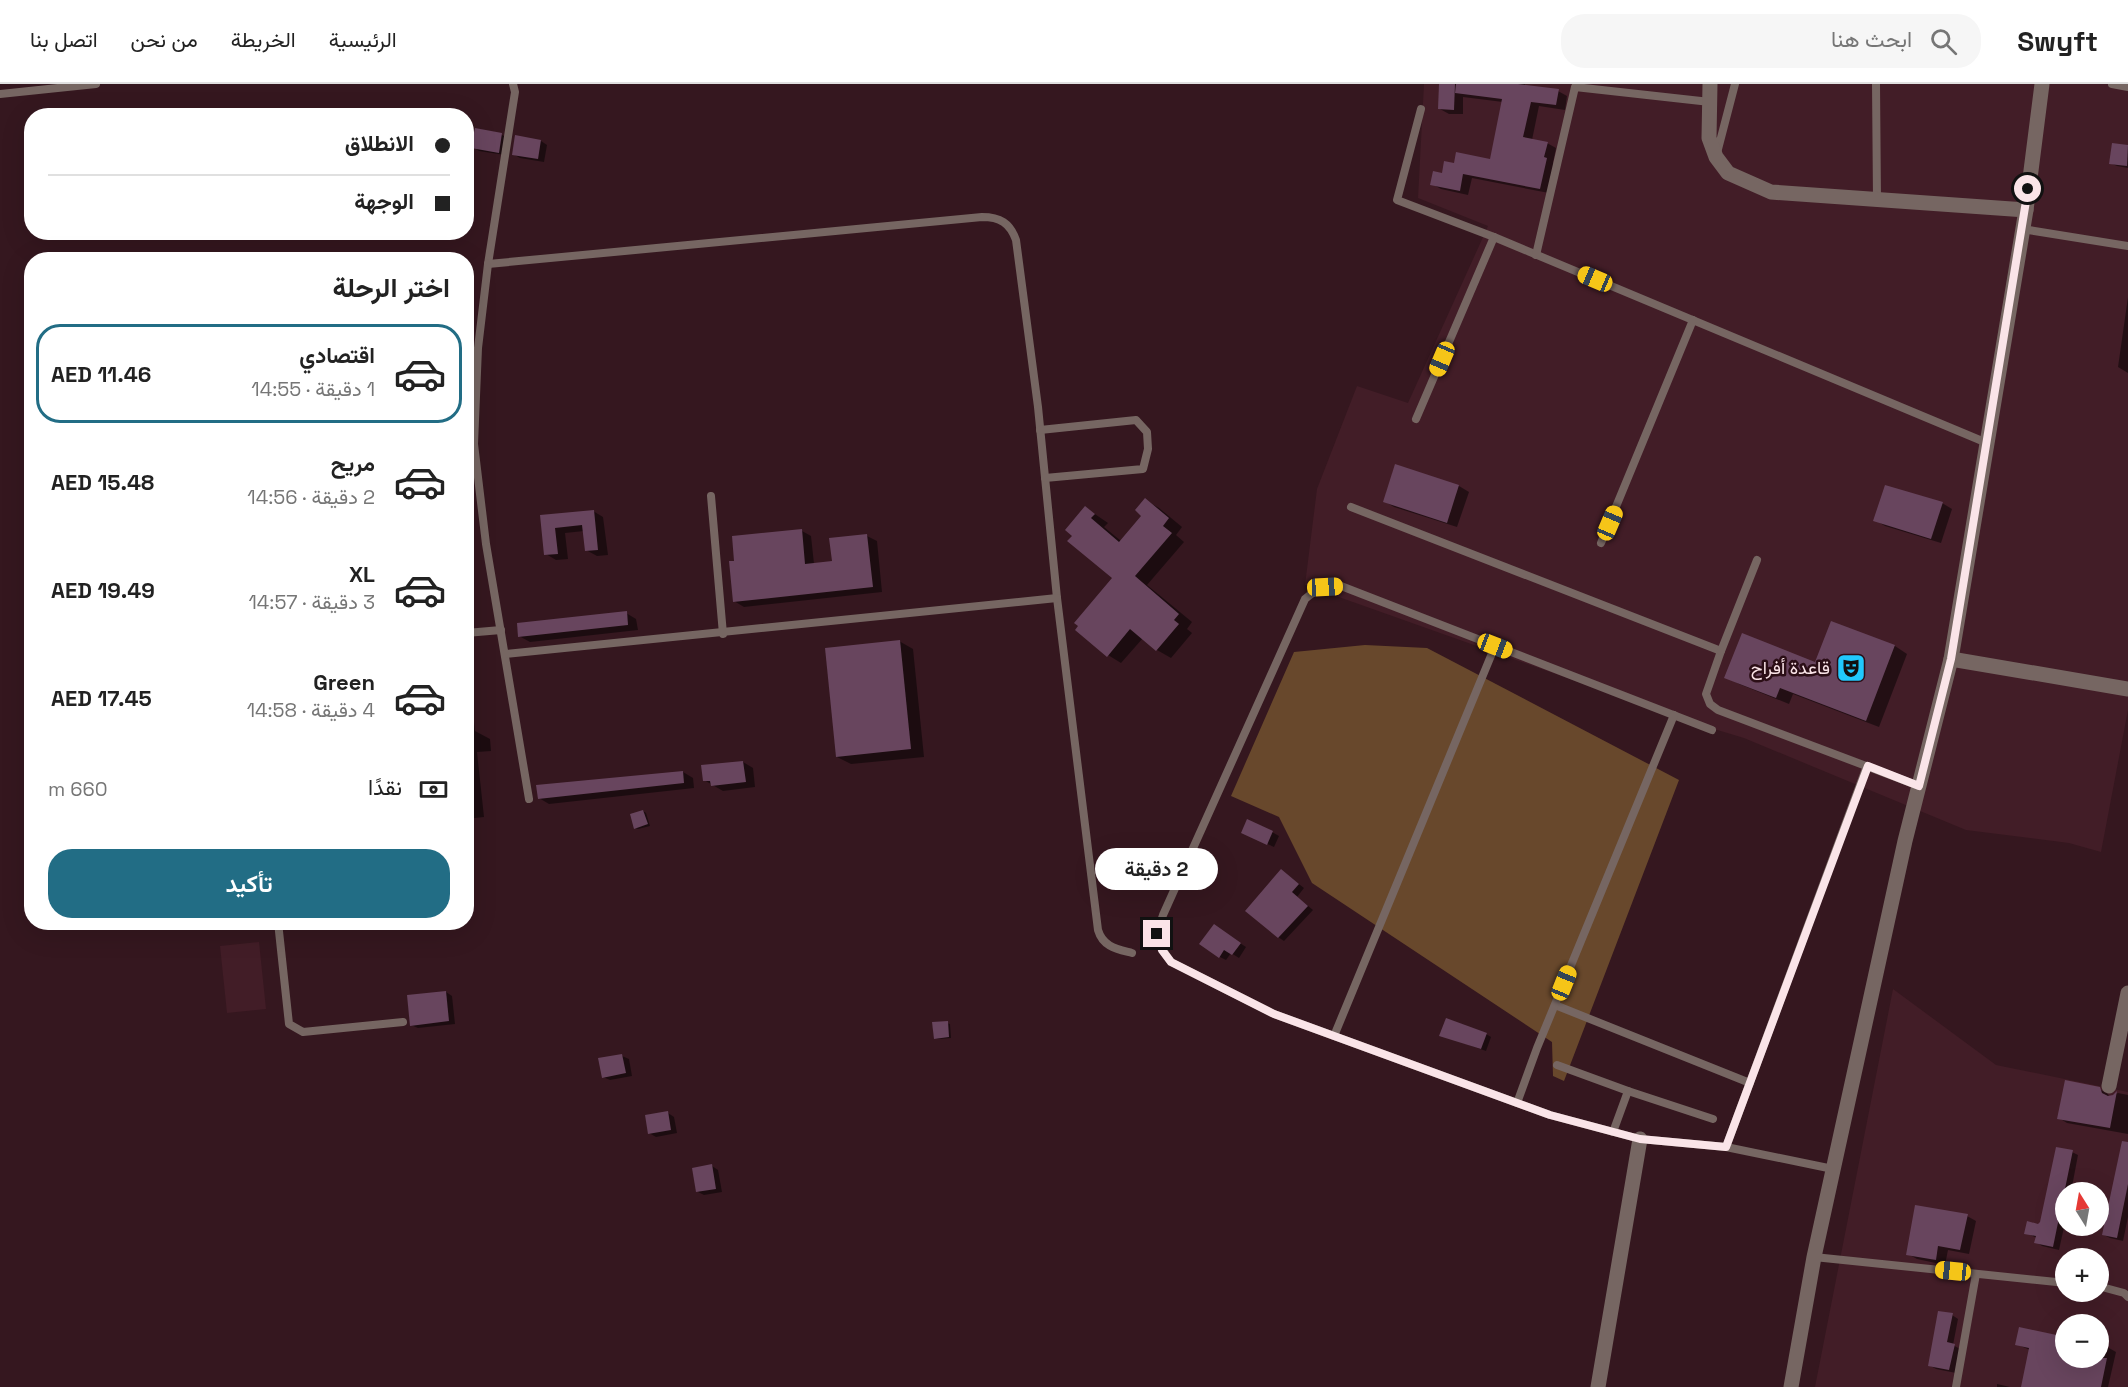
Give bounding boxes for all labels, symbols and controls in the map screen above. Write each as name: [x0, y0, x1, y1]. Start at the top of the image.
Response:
search box: [1561, 14, 1981, 68]
text: Swyft: [2017, 23, 2098, 59]
text: ابحث هنا: [1831, 25, 1912, 53]
icon: search: [1927, 25, 1960, 58]
text: اتصل بنا: [30, 26, 98, 53]
text: من نحن: [131, 26, 198, 53]
text: الخريطة: [231, 26, 296, 53]
text: الرئيسية: [329, 26, 397, 53]
text: الانطلاق: [345, 129, 414, 157]
route start: [2014, 175, 2041, 202]
text: الوجهة: [354, 187, 414, 215]
car: [1575, 264, 1615, 294]
text: اختر الرحلة: [332, 270, 450, 305]
car: [1427, 339, 1457, 379]
text: اقتصادي: [299, 341, 375, 369]
icon: car: [393, 347, 447, 401]
text: AED 11.46: [51, 360, 151, 388]
text: 1 دقيقة · 14:55: [251, 376, 375, 402]
text: مريح: [331, 449, 375, 477]
icon: car: [393, 455, 447, 509]
text: AED 15.48: [51, 468, 154, 496]
text: 2 دقيقة · 14:56: [247, 484, 375, 510]
car: [1595, 503, 1625, 543]
text: XL: [349, 560, 375, 588]
icon: car: [393, 563, 447, 617]
text: AED 19.49: [51, 576, 155, 604]
car: [1307, 577, 1343, 597]
text: 3 دقيقة · 14:57: [249, 589, 375, 615]
car: [1475, 631, 1515, 661]
theatre icon: قاعدة أفراح: [1835, 652, 1867, 684]
place label: قاعدة أفراح: [1751, 656, 1830, 680]
text: Green: [313, 668, 375, 696]
icon: car: [393, 671, 447, 725]
text: AED 17.45: [51, 684, 152, 712]
text: 4 دقيقة · 14:58: [247, 697, 375, 723]
text: نقدًا: [368, 773, 402, 801]
icon: cash: [417, 773, 450, 806]
text: 660 m: [48, 776, 108, 802]
callout: 2 دقيقة: [1096, 847, 1218, 889]
button: تأكيد: [48, 849, 450, 918]
text: 2 دقيقة: [1125, 856, 1188, 882]
route end: [1143, 920, 1170, 947]
car: [1549, 963, 1579, 1003]
north arrow: [2055, 1182, 2109, 1236]
map controls: [2055, 1182, 2109, 1368]
button: +: [2055, 1248, 2109, 1302]
car: [1934, 1260, 1972, 1282]
button: −: [2055, 1314, 2109, 1368]

